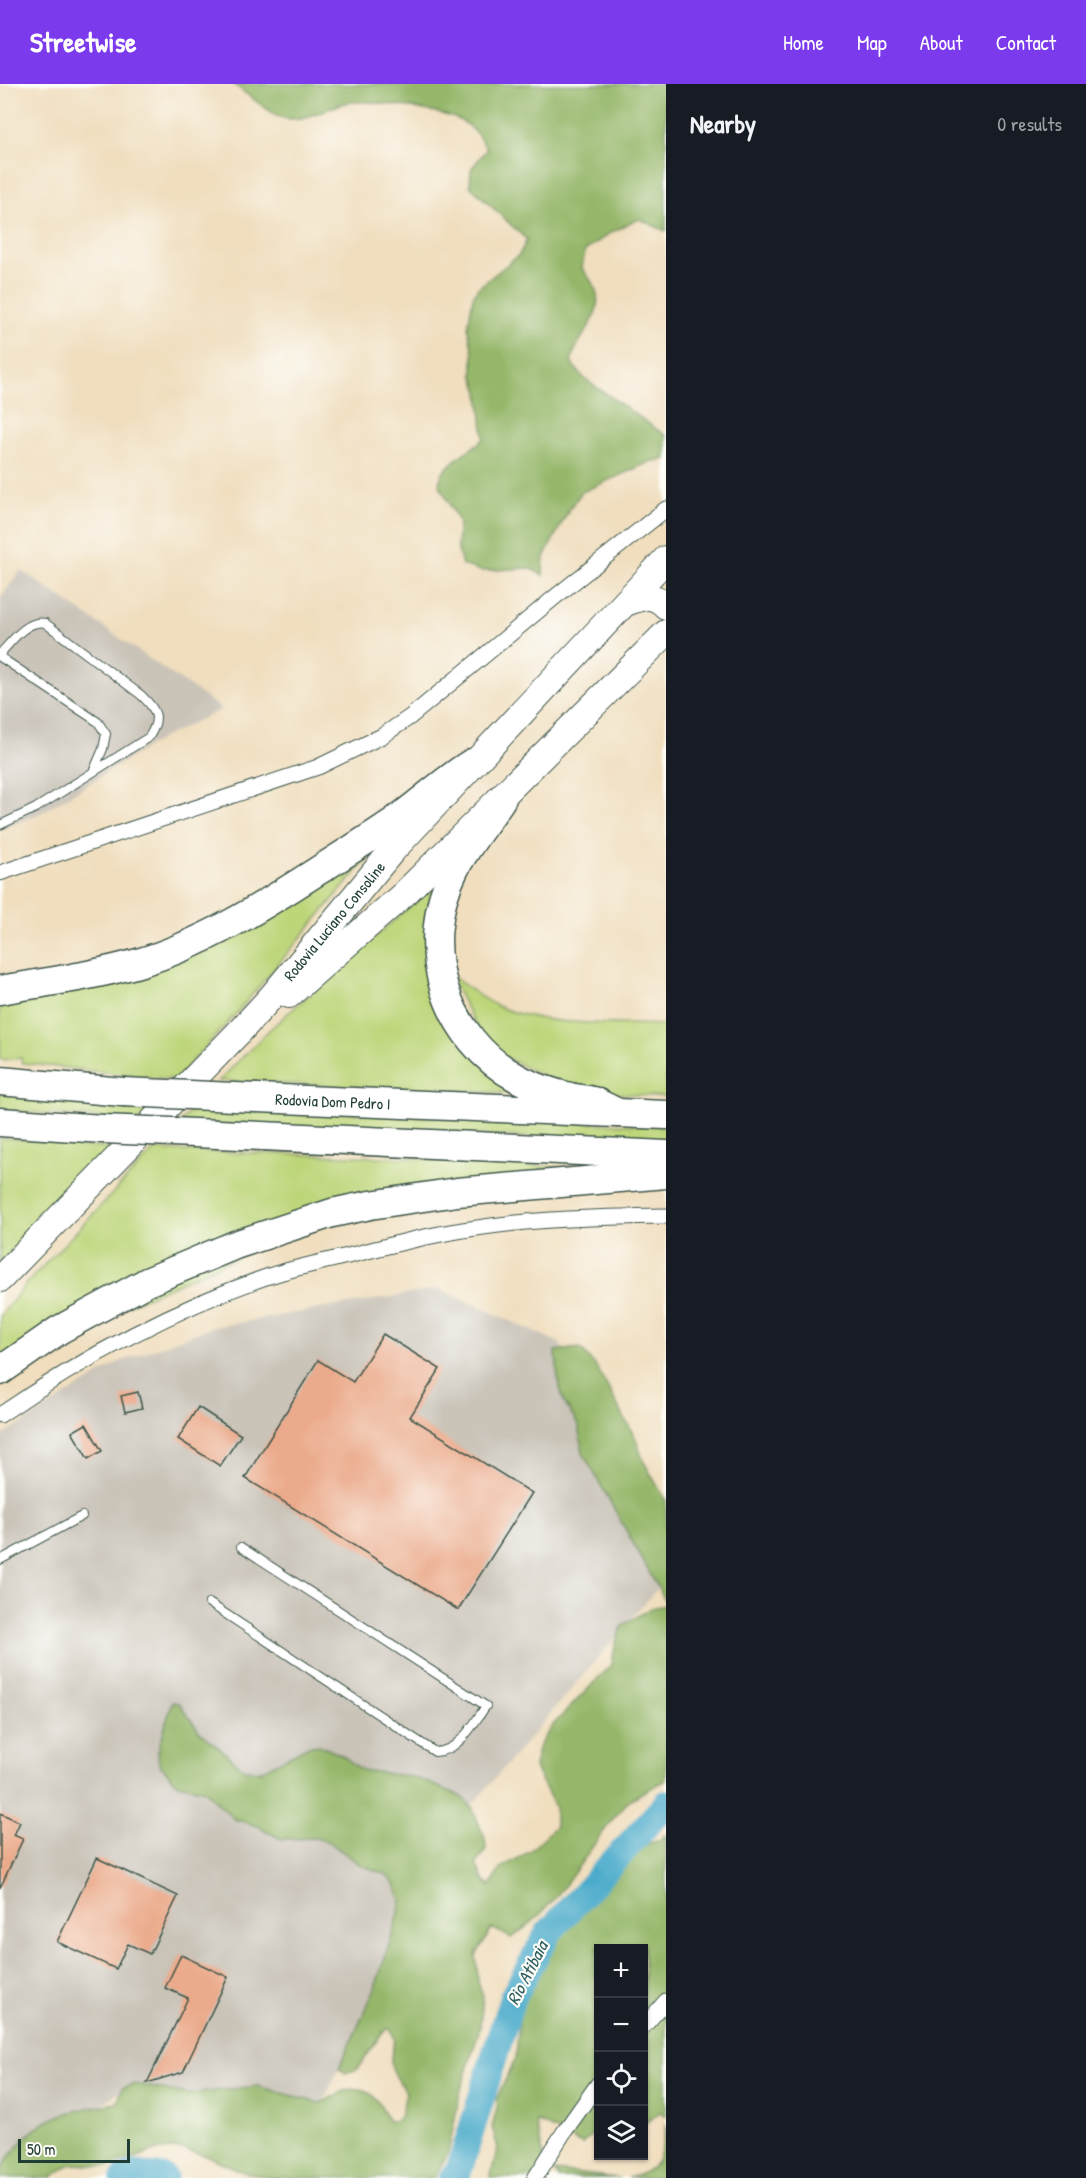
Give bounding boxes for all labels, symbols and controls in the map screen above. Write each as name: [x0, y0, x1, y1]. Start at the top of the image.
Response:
text: Streetwise: [30, 23, 136, 61]
text: Home: [783, 28, 824, 57]
text: Map: [857, 28, 887, 57]
text: About: [920, 28, 963, 57]
text: Contact: [996, 28, 1056, 57]
text: Nearby: [690, 106, 756, 141]
text: 0 results: [997, 110, 1062, 137]
street label: Rodovia Luciano Consoline: [278, 856, 390, 985]
street label: Rodovia Dom Pedro I: [275, 1088, 391, 1115]
water label: Rio Atibaia: [500, 1935, 554, 2009]
map controls: [594, 1944, 648, 2160]
button: +: [594, 1944, 648, 1998]
button: −: [594, 1998, 648, 2052]
button: locate: [594, 2052, 648, 2106]
button: layers: [594, 2106, 648, 2160]
scale bar: [18, 2136, 130, 2164]
text: 50 m: [27, 2138, 56, 2160]

